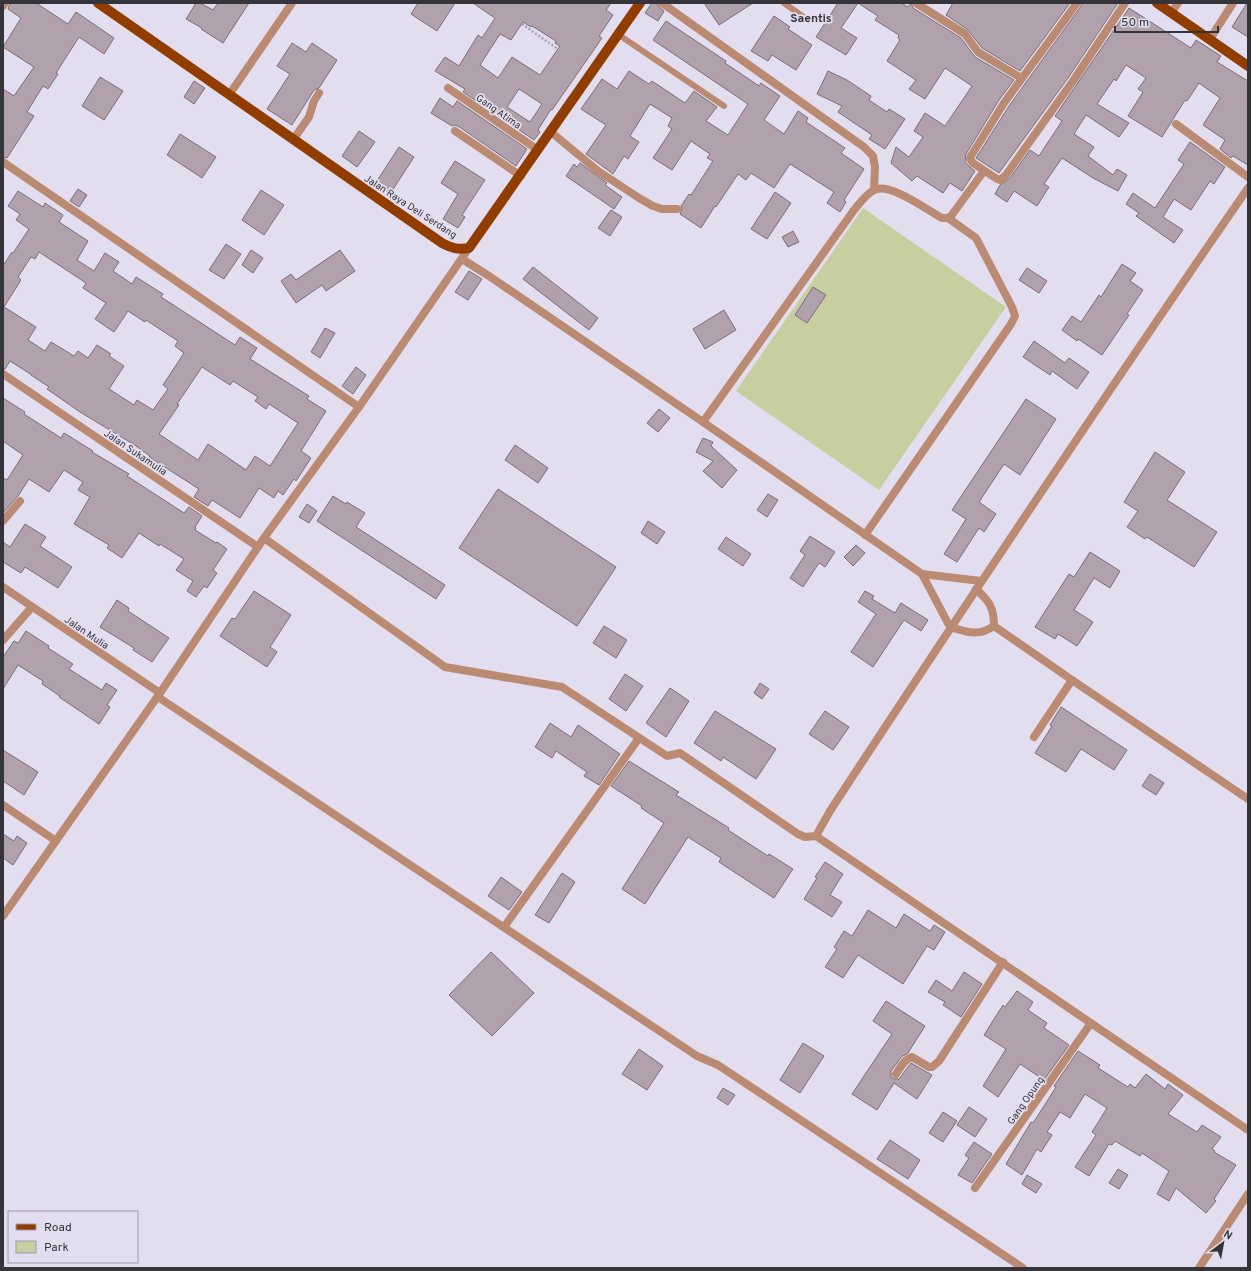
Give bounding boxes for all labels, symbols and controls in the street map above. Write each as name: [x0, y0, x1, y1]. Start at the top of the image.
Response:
scale bar: [1115, 8, 1218, 34]
district label: Saentis: [790, 11, 832, 27]
text: 50 m: [1121, 15, 1149, 31]
street label: Gang Atima: [473, 92, 523, 133]
street label: Jalan Raya Deli Serdang: [361, 172, 459, 242]
street label: Jalan Sukamulia: [101, 427, 169, 479]
street label: Jalan Mulia: [61, 614, 111, 653]
street label: Gang Opung: [1005, 1074, 1048, 1128]
legend: [8, 1211, 138, 1263]
text: Road: [44, 1220, 72, 1236]
north arrow: [1203, 1223, 1243, 1263]
text: N: [1221, 1227, 1235, 1243]
text: Park: [44, 1240, 69, 1256]

